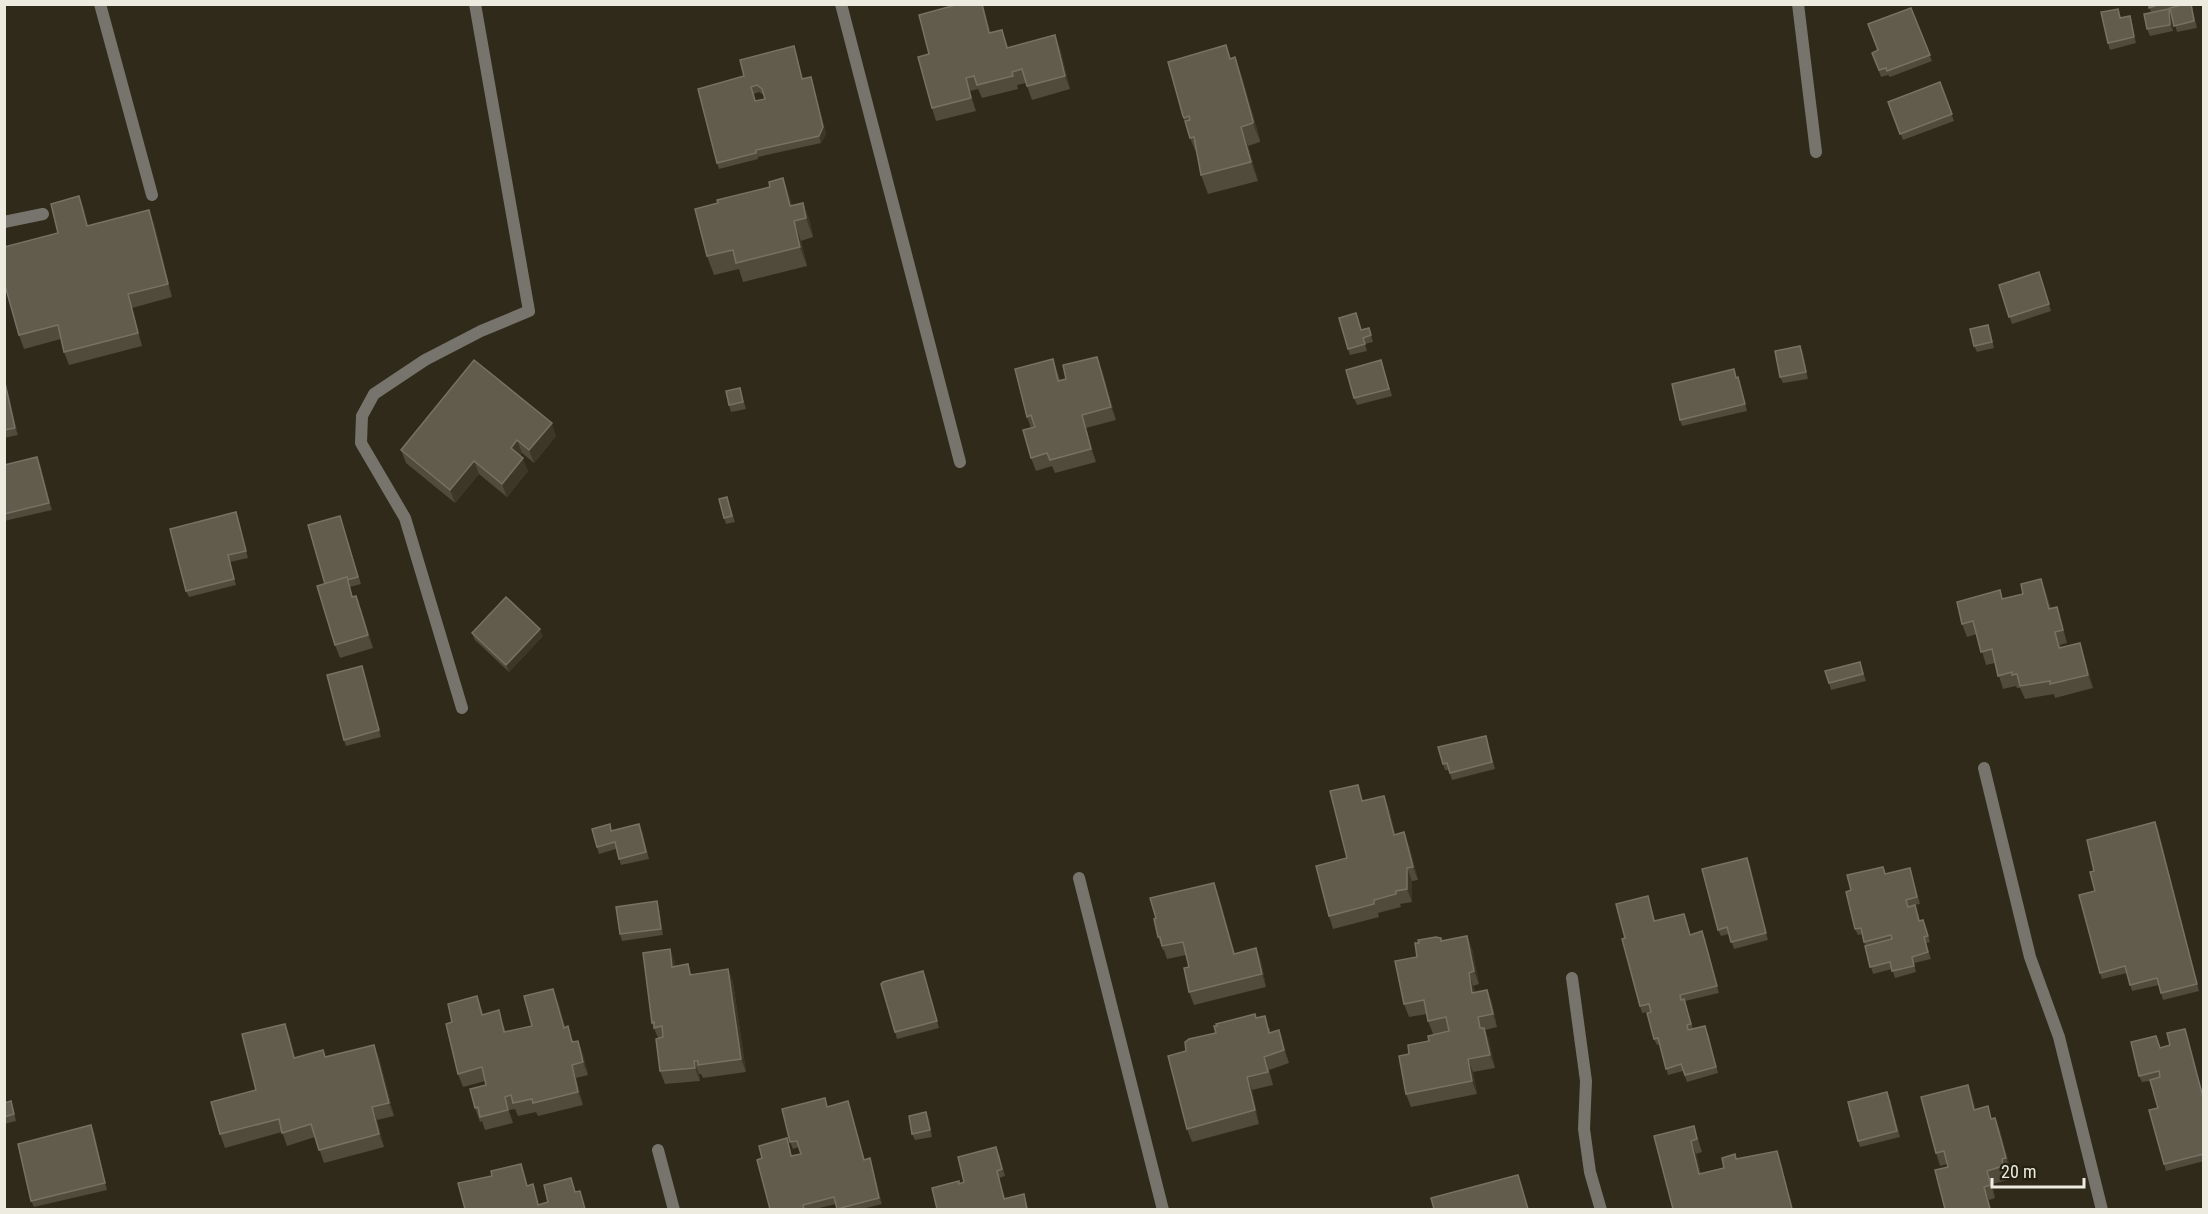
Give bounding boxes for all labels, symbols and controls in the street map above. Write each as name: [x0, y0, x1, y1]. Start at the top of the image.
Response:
scale bar: [1992, 1151, 2084, 1189]
text: 20 m: [2001, 1161, 2036, 1182]

